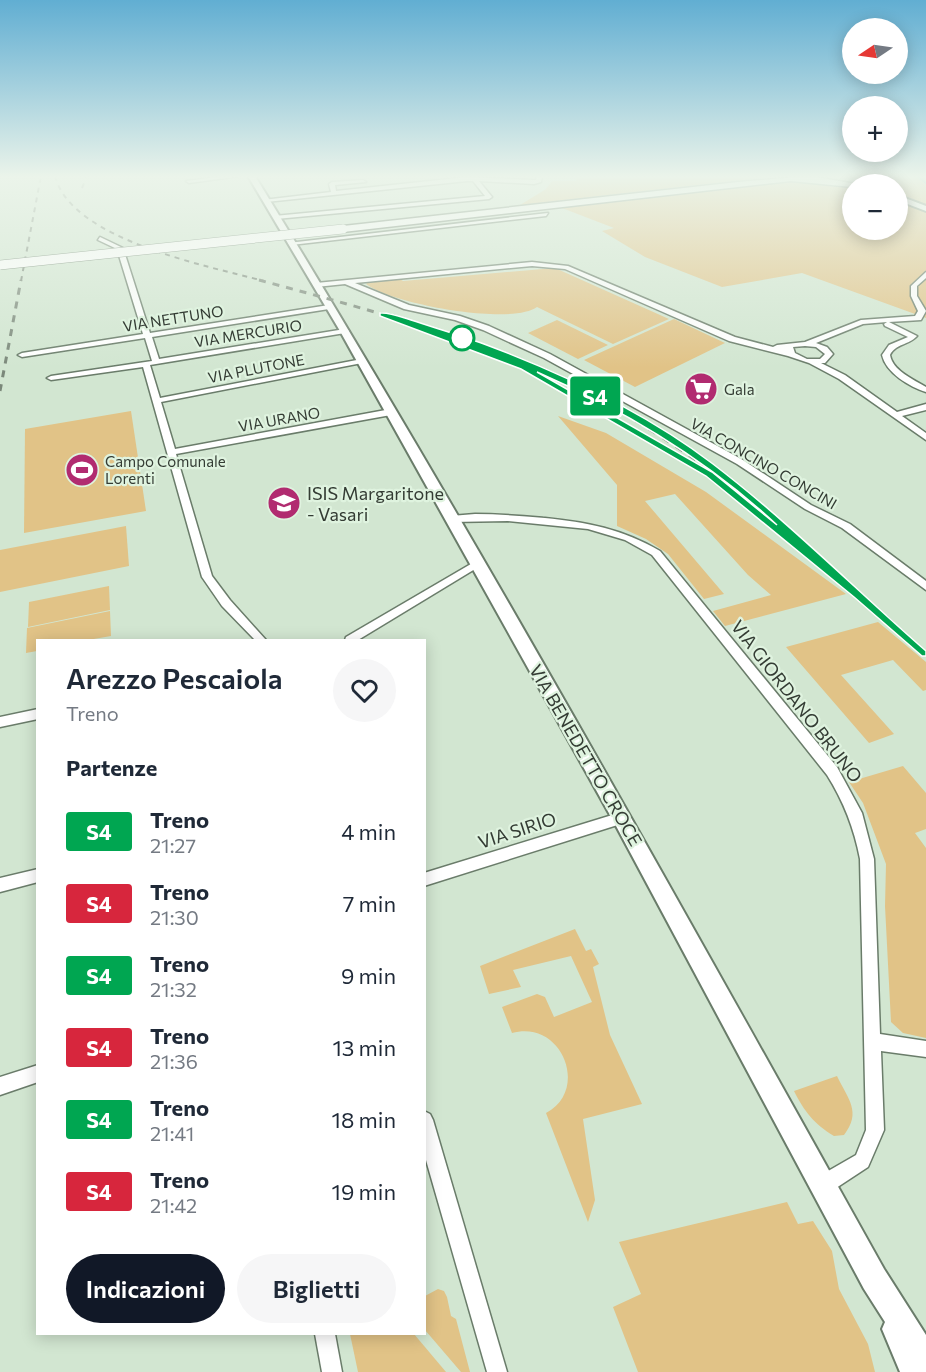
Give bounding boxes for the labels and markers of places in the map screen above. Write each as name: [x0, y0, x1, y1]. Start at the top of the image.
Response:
unlabelled marker: [449, 325, 475, 351]
supermarket icon: Gala: [683, 371, 719, 407]
place label: Gala: [724, 380, 755, 398]
sports icon: Campo Comunale Lorenti: [64, 452, 100, 488]
place label: Campo Comunale Lorenti: [105, 452, 226, 487]
place label: ISIS Margaritone - Vasari: [307, 482, 444, 525]
school or university icon: ISIS Margaritone - Vasari: [266, 485, 302, 521]

